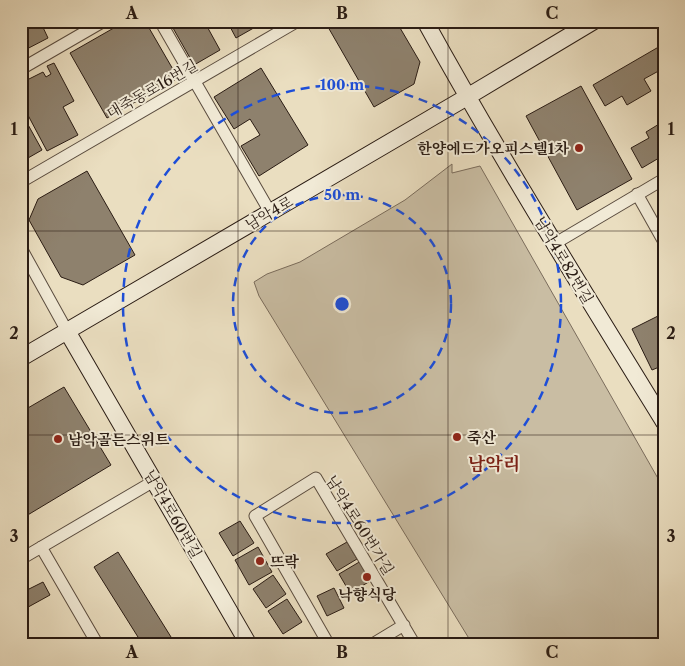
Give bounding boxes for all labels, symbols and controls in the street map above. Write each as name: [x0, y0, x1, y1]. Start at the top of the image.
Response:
text: A: [125, 3, 139, 23]
text: B: [336, 3, 348, 23]
text: C: [546, 3, 558, 23]
street label: 대죽동로16번길: [103, 55, 201, 123]
text: 100 m: [320, 75, 364, 94]
text: 1: [10, 119, 18, 139]
text: 1: [667, 119, 675, 139]
place label: 한양에드가오피스텔1차: [417, 139, 570, 158]
marker: 한양에드가오피스텔1차: [573, 142, 585, 154]
text: 50 m: [324, 185, 360, 204]
street label: 남악4로: [242, 191, 297, 234]
street label: 남악4로82번길: [530, 213, 598, 307]
centre of rings: [333, 295, 351, 313]
text: 2: [9, 323, 19, 343]
text: 2: [666, 323, 676, 343]
place label: 죽산: [467, 428, 496, 447]
place label: 남악골든스위트: [68, 430, 170, 449]
marker: 죽산: [451, 431, 463, 443]
marker: 남악골든스위트: [52, 433, 64, 445]
district label: 남악리: [468, 453, 520, 475]
street label: 남악4로60번길: [140, 466, 206, 562]
street label: 남악4로60번가길: [322, 472, 398, 578]
text: 3: [9, 526, 19, 546]
text: 3: [666, 526, 676, 546]
place label: 뜨락: [270, 552, 299, 571]
marker: 뜨락: [254, 555, 266, 567]
marker: 낙향식당: [361, 571, 373, 583]
place label: 낙향식당: [338, 585, 396, 604]
text: A: [125, 642, 139, 662]
text: B: [336, 642, 348, 662]
text: C: [546, 642, 558, 662]

